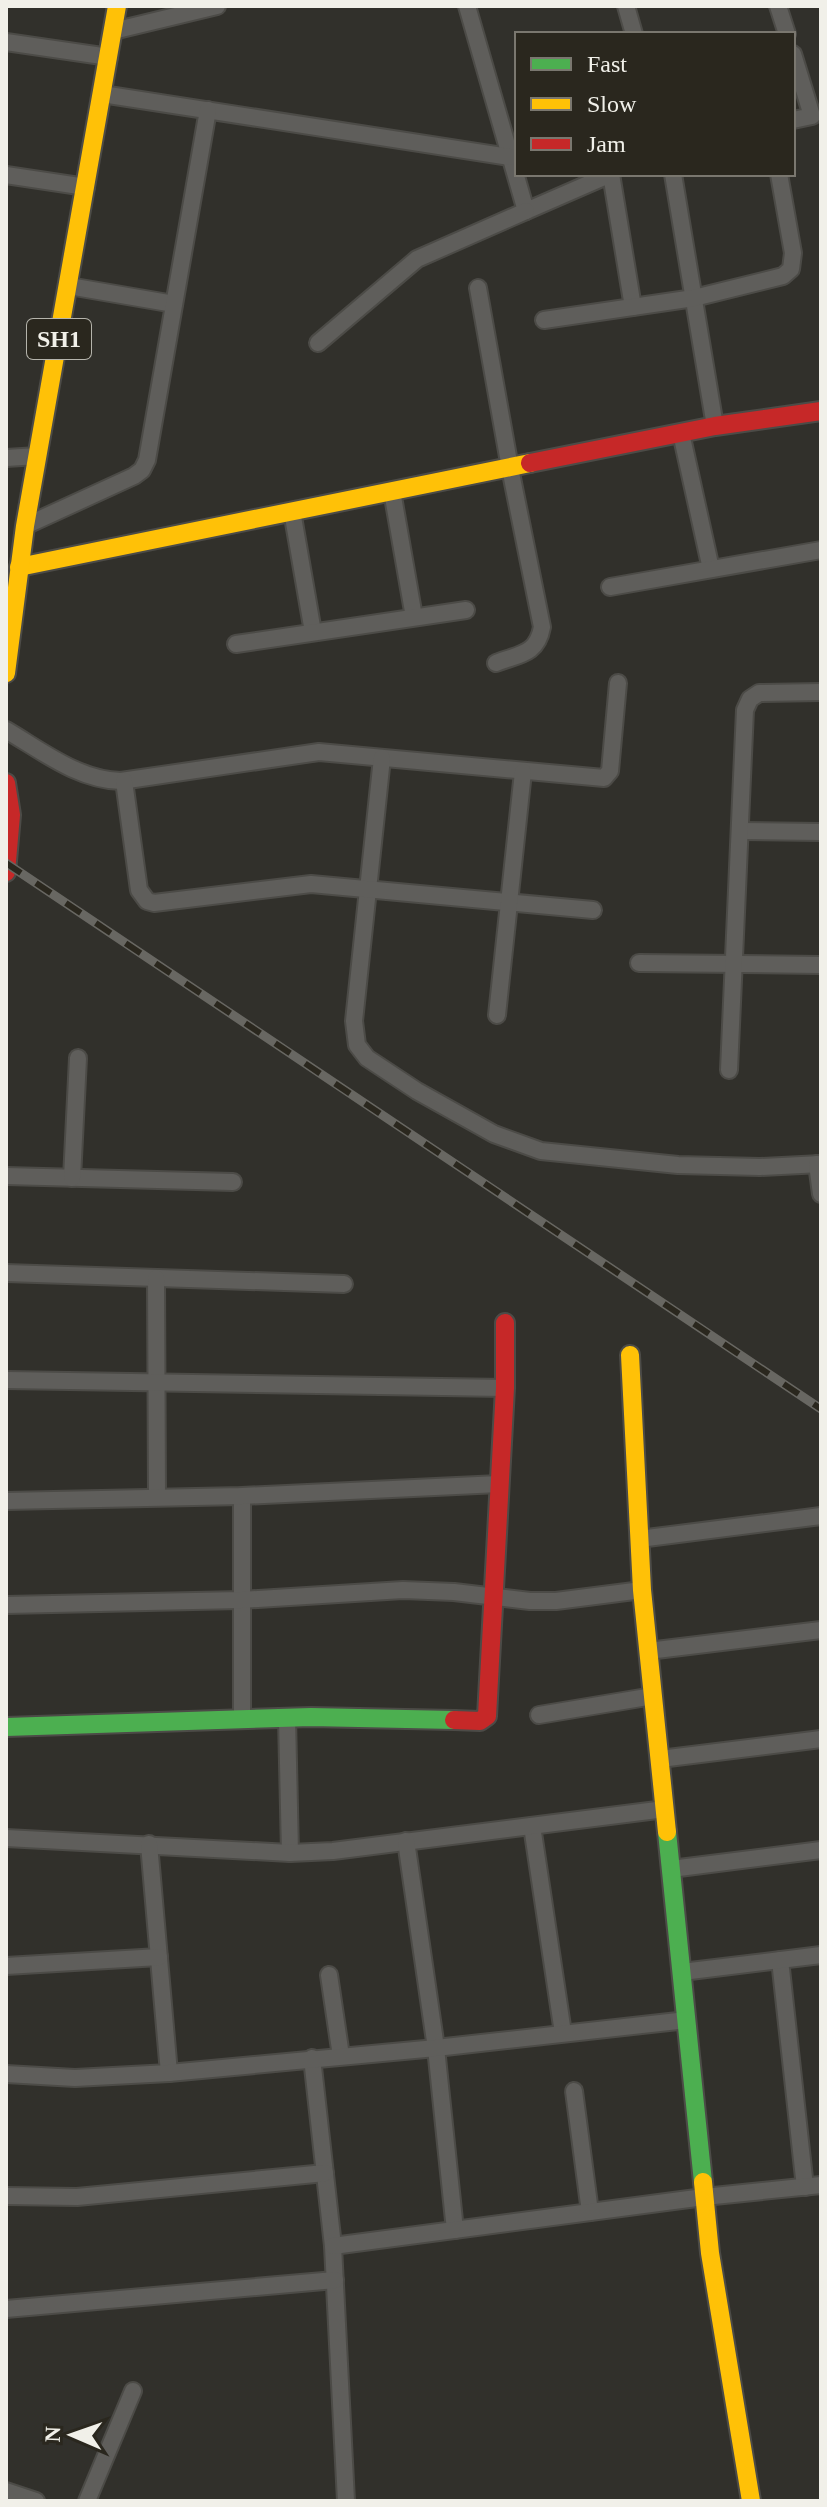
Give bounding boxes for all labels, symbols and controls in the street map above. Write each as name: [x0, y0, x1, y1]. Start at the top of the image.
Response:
legend: [515, 32, 795, 176]
text: Fast: [587, 51, 627, 77]
text: Slow: [587, 91, 637, 117]
text: Jam: [587, 131, 626, 157]
road number: SH1: [27, 319, 91, 359]
north arrow: [32, 2395, 112, 2475]
text: N: [40, 2426, 65, 2443]

